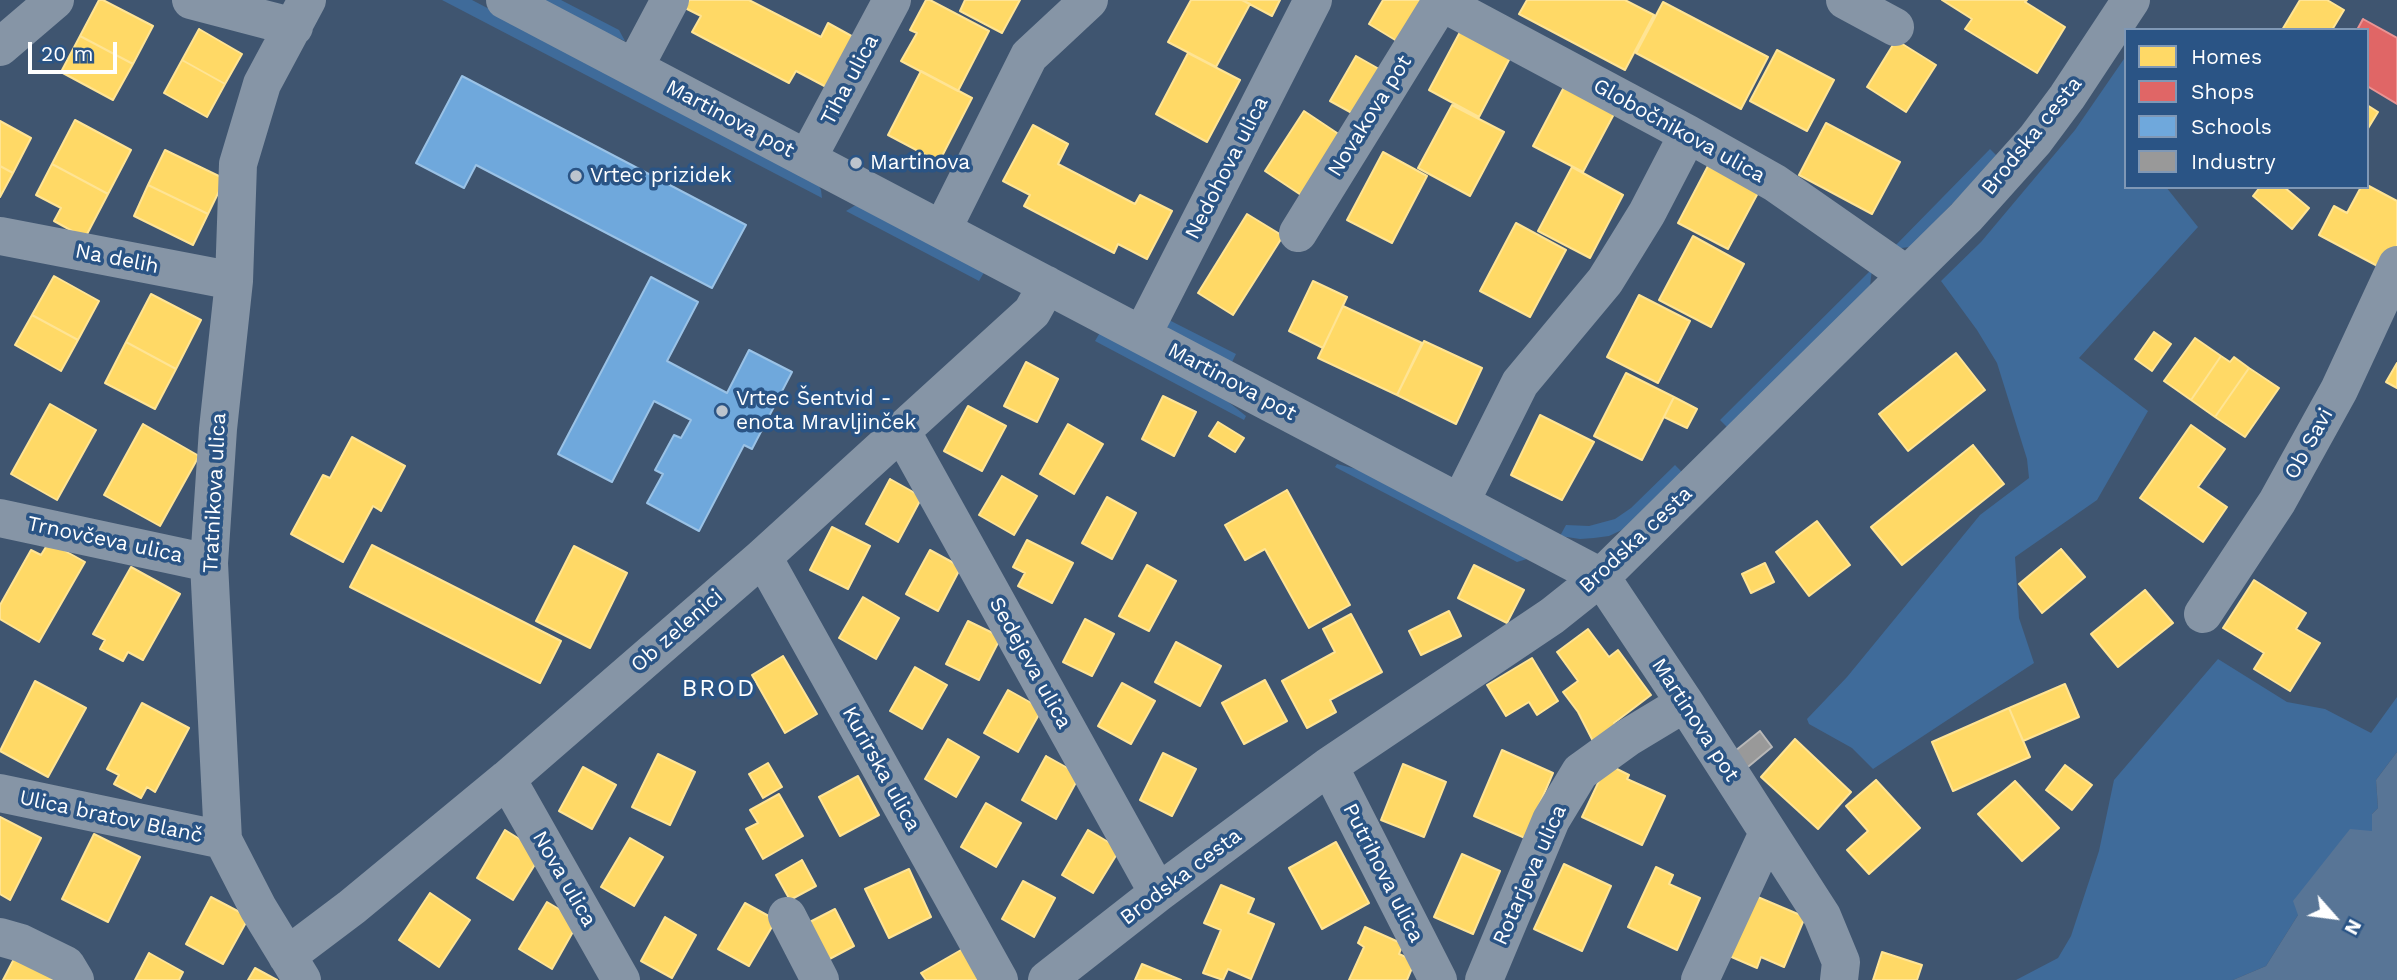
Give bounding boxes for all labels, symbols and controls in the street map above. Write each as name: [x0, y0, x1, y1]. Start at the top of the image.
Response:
scale bar: [32, 28, 121, 72]
legend: [2124, 28, 2369, 189]
street label: Tiha ulica: [816, 31, 884, 129]
text: 20 m: [41, 41, 93, 66]
text: Homes: [2191, 44, 2262, 69]
street label: Novakova pot: [1323, 51, 1417, 181]
street label: Brodska cesta: [1977, 72, 2087, 200]
street label: Globočnikova ulica: [1589, 73, 1769, 189]
street label: Martinova pot: [662, 75, 798, 163]
text: Shops: [2191, 79, 2254, 104]
street label: Nedohova ulica: [1180, 92, 1274, 244]
text: Schools: [2191, 114, 2272, 139]
text: Industry: [2191, 149, 2276, 174]
place label: Martinova: [870, 150, 970, 176]
marker: Martinova: [848, 155, 864, 171]
place label: Vrtec prizidek: [590, 163, 732, 189]
marker: Vrtec prizidek: [568, 168, 584, 184]
street label: Na delih: [73, 239, 161, 279]
street label: Martinova pot: [1164, 338, 1300, 426]
place label: Vrtec Šentvid - enota Mravljinček: [736, 386, 916, 436]
marker: Vrtec Šentvid - enota Mravljinček: [714, 403, 730, 419]
street label: Ob Savi: [2279, 404, 2339, 484]
street label: Tratnikova ulica: [198, 412, 232, 574]
street label: Brodska cesta: [1574, 481, 1698, 599]
street label: Trnovčeva ulica: [25, 511, 185, 569]
street label: Ob zelenici: [626, 584, 728, 678]
street label: Sedejeva ulica: [983, 593, 1077, 733]
street label: Martinova pot: [1646, 654, 1744, 786]
district label: BROD: [682, 675, 756, 703]
street label: Kurirska ulica: [836, 702, 926, 836]
street label: Ulica bratov Blanč: [17, 785, 205, 849]
street label: Putrihova ulica: [1337, 799, 1429, 947]
street label: Rotarjeva ulica: [1488, 801, 1572, 949]
street label: Brodska cesta: [1115, 823, 1247, 931]
street label: Nova ulica: [527, 827, 601, 931]
north arrow: [2299, 882, 2369, 952]
text: N: [2340, 915, 2366, 939]

